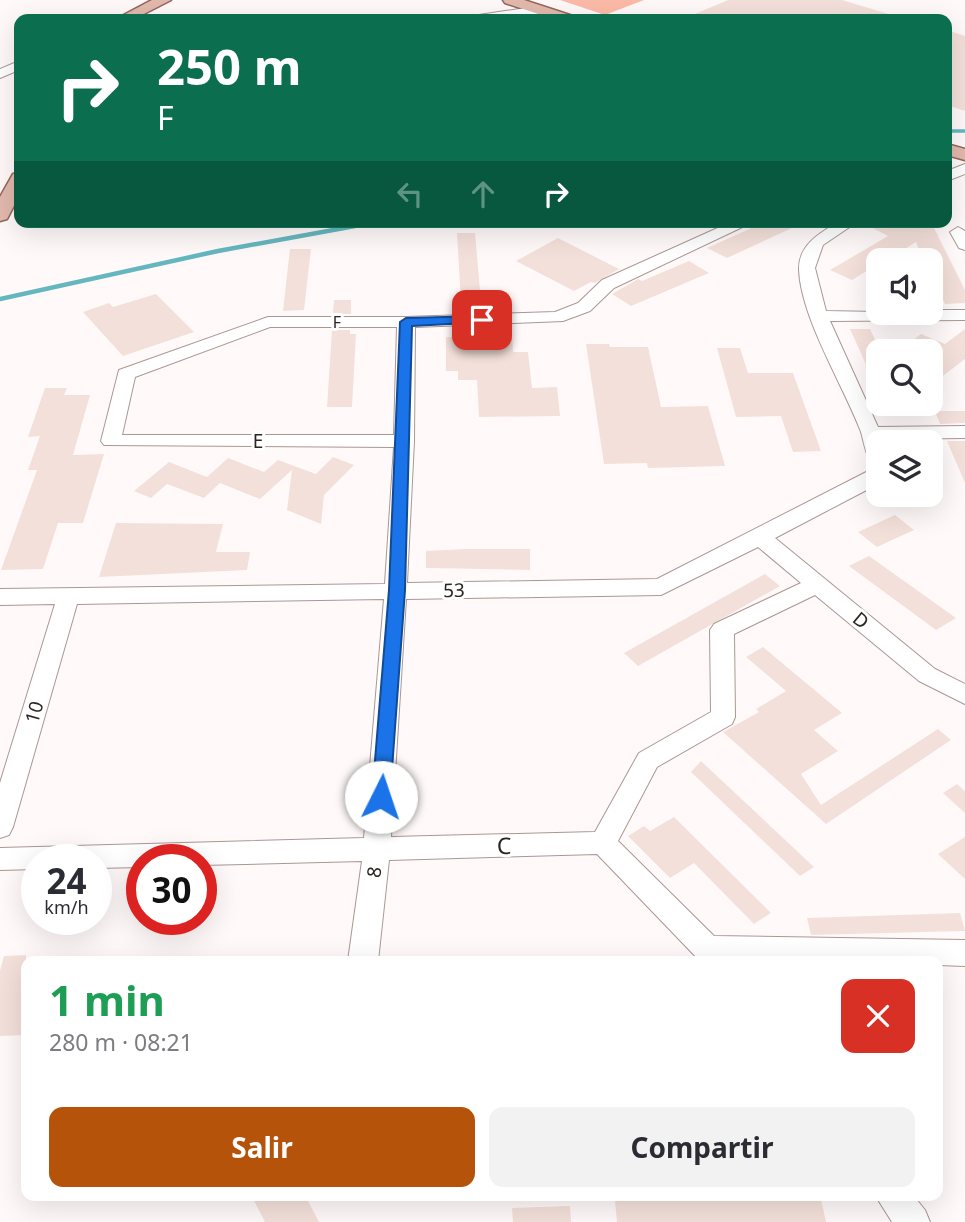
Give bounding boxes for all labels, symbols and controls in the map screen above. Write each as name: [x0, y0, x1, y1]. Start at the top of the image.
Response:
text: 250 m: [157, 33, 302, 99]
icon: right: [42, 42, 133, 133]
text: F: [157, 96, 174, 139]
icon: left: [391, 175, 429, 213]
icon: ahead: [464, 175, 502, 213]
icon: right: [537, 175, 575, 213]
map controls: [866, 248, 943, 507]
button: sound: [866, 248, 943, 325]
pin: [452, 290, 512, 350]
icon: arrive: [463, 301, 501, 339]
street label: F: [333, 311, 341, 333]
button: search: [866, 339, 943, 416]
street label: E: [253, 428, 263, 454]
button: layers: [866, 430, 943, 507]
street label: 53: [443, 577, 465, 603]
street label: D: [847, 606, 875, 634]
street label: 10: [19, 698, 49, 726]
position arrow: [344, 760, 418, 834]
street label: C: [496, 829, 512, 861]
speed limit sign: 30: [126, 844, 217, 935]
text: 24: [46, 857, 87, 904]
street label: 8: [360, 865, 388, 879]
text: km/h: [44, 895, 89, 919]
text: 1 min: [49, 971, 165, 1028]
button: close: [841, 979, 915, 1053]
text: 280 m · 08:21: [49, 1026, 193, 1058]
button: Salir: [49, 1107, 475, 1187]
button: Compartir: [489, 1107, 915, 1187]

